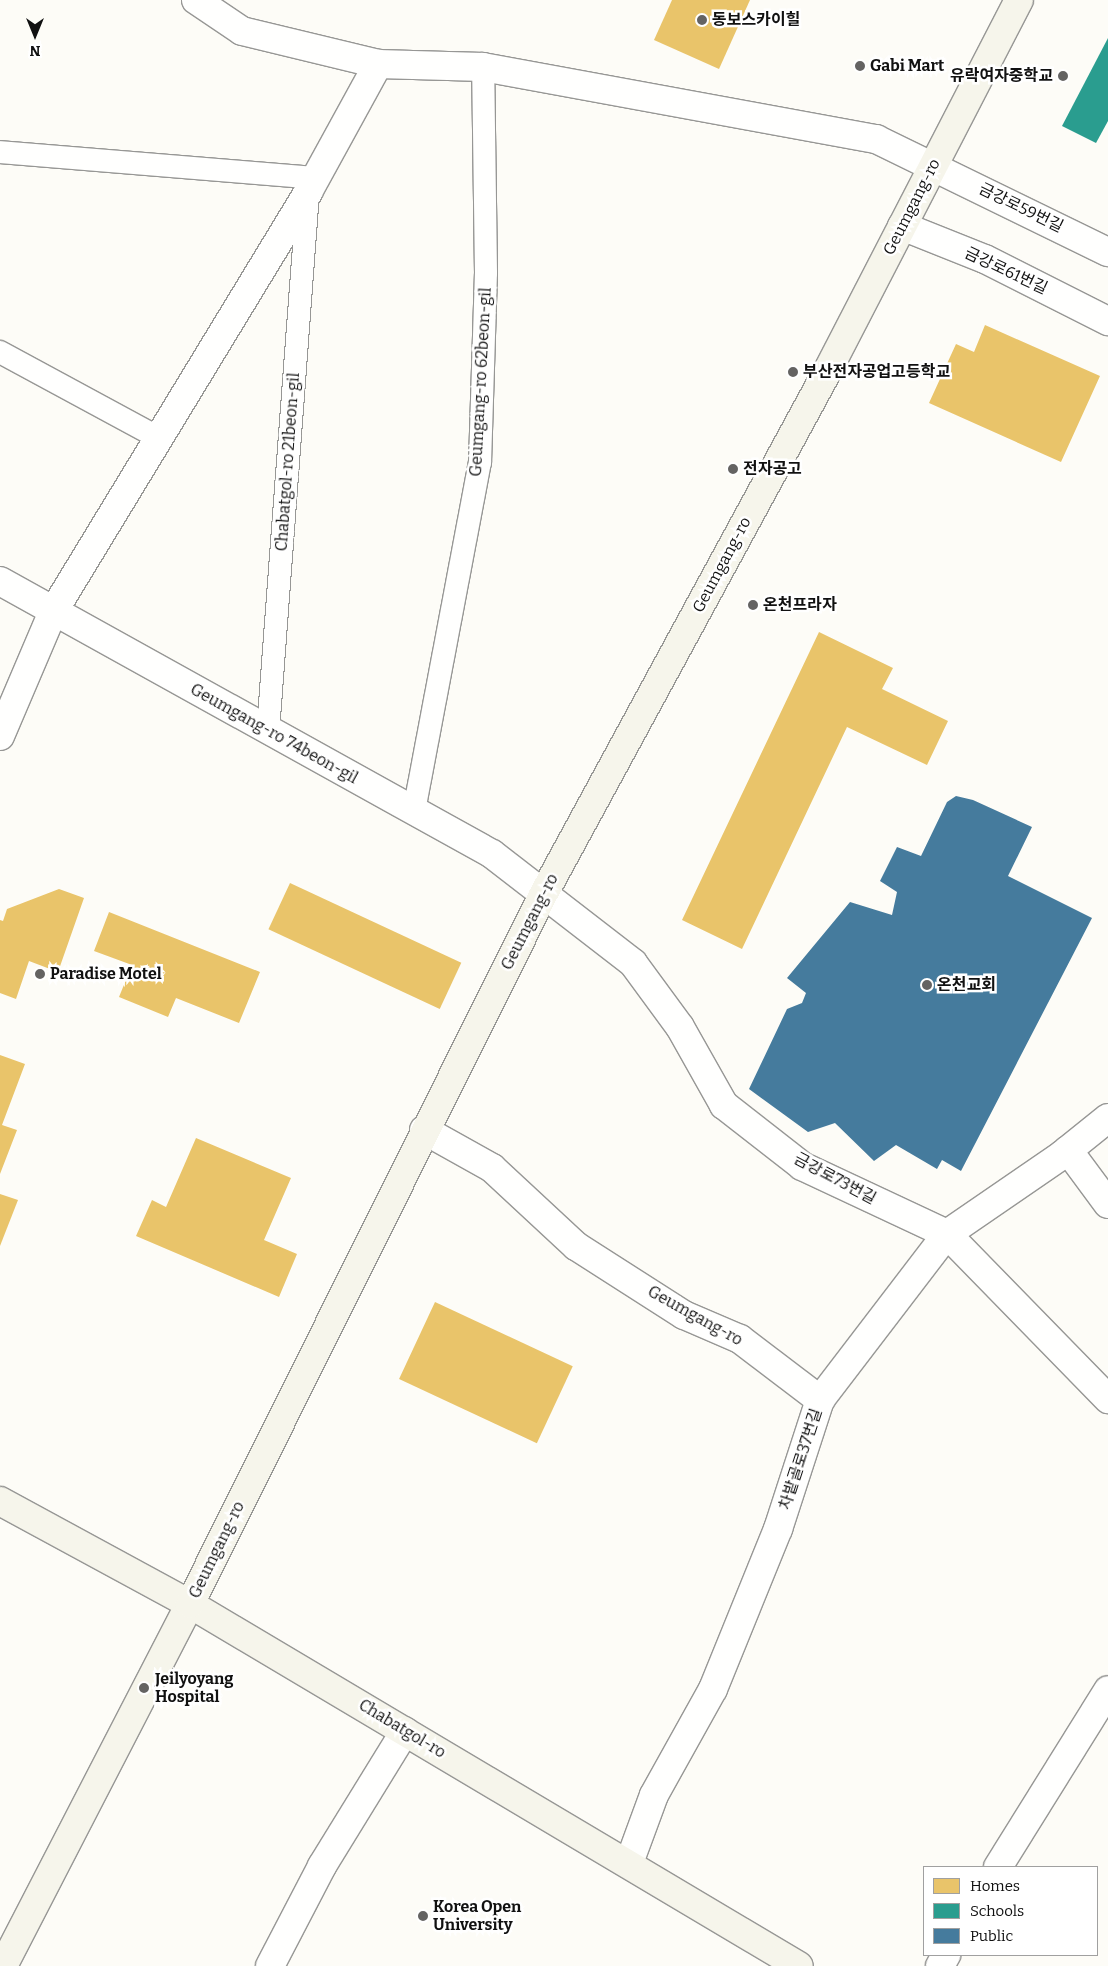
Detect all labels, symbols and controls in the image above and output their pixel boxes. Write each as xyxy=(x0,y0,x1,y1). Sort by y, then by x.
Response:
north arrow xyxy=(10,10,60,60)
place label: 동보스카이힐 xyxy=(712,10,800,30)
marker: 동보스카이힐 xyxy=(696,14,708,26)
text: N xyxy=(30,42,40,59)
place label: Gabi Mart xyxy=(870,56,944,76)
marker: Gabi Mart xyxy=(854,60,866,72)
place label: 유락여자중학교 xyxy=(950,66,1053,86)
marker: 유락여자중학교 xyxy=(1057,70,1069,82)
street label: Geumgang-ro xyxy=(879,156,945,258)
street label: 금강로59번길 xyxy=(976,179,1066,237)
street label: 금강로61번길 xyxy=(961,243,1051,299)
street label: Geumgang-ro 62beon-gil xyxy=(466,287,496,477)
place label: 부산전자공업고등학교 xyxy=(803,362,950,382)
marker: 부산전자공업고등학교 xyxy=(787,366,799,378)
street label: Chabatgol-ro 21beon-gil xyxy=(272,372,304,552)
place label: 전자공고 xyxy=(743,459,802,479)
marker: 전자공고 xyxy=(727,463,739,475)
street label: Geumgang-ro xyxy=(689,514,755,616)
place label: 온천프라자 xyxy=(763,595,837,615)
marker: 온천프라자 xyxy=(747,599,759,611)
street label: Geumgang-ro 74beon-gil xyxy=(187,680,361,788)
street label: Geumgang-ro xyxy=(497,871,563,973)
place label: Paradise Motel xyxy=(50,964,162,984)
marker: Paradise Motel xyxy=(34,968,46,980)
place label: 온천교회 xyxy=(937,975,996,995)
marker: 온천교회 xyxy=(921,979,933,991)
street label: 금강로73번길 xyxy=(791,1149,879,1209)
street label: Geumgang-ro xyxy=(644,1282,746,1350)
street label: 차밭골로37번길 xyxy=(776,1406,826,1512)
street label: Geumgang-ro xyxy=(185,1498,249,1602)
place label: Jeilyoyang Hospital xyxy=(155,1669,234,1707)
marker: Jeilyoyang Hospital xyxy=(137,1681,151,1695)
street label: Chabatgol-ro xyxy=(355,1696,449,1762)
legend xyxy=(923,1866,1098,1956)
text: Homes xyxy=(970,1877,1020,1895)
place label: Korea Open University xyxy=(433,1897,521,1935)
text: Schools xyxy=(970,1902,1024,1920)
marker: Korea Open University xyxy=(417,1910,429,1922)
text: Public xyxy=(970,1927,1013,1945)

